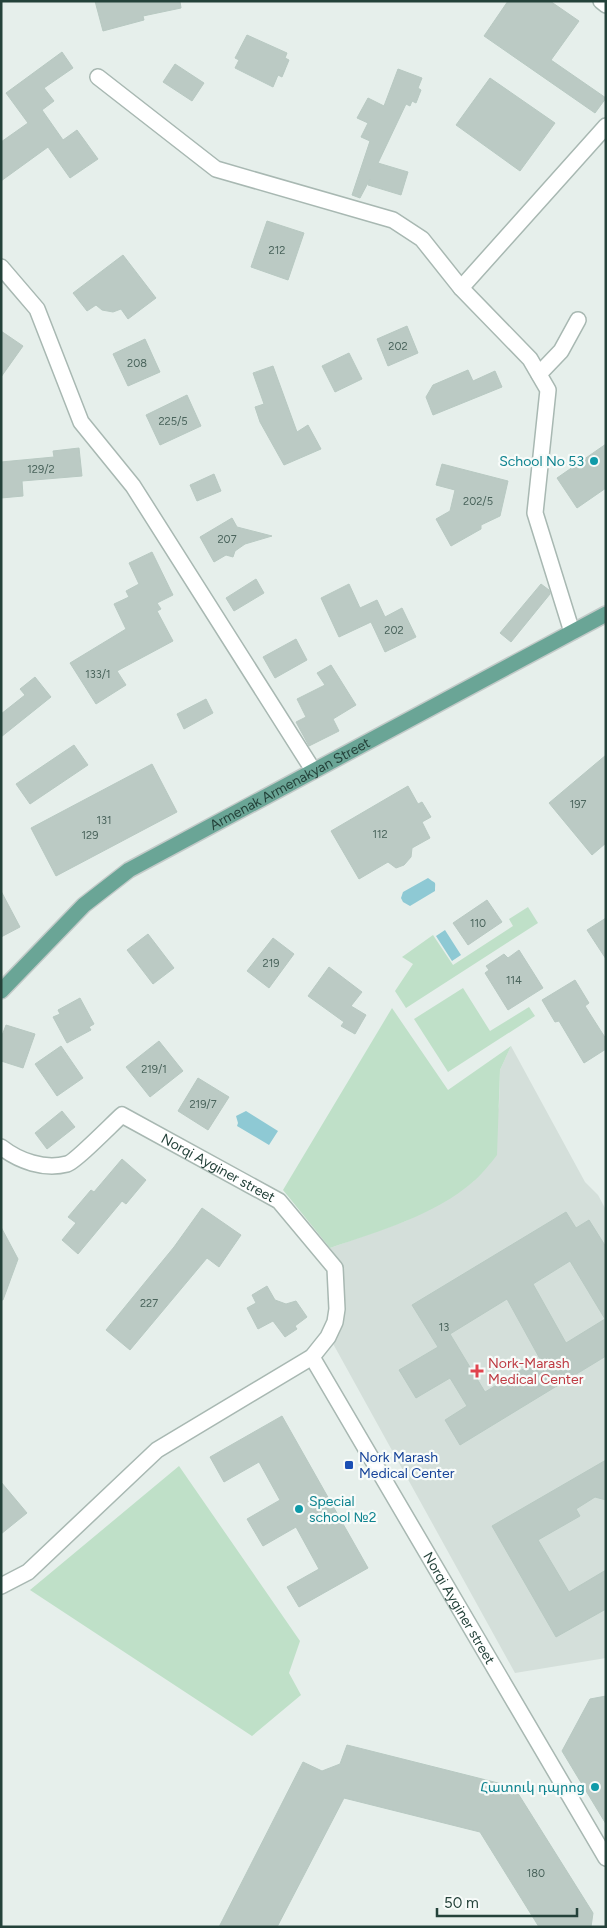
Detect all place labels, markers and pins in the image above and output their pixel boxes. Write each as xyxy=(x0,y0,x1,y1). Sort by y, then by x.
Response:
place label: School No 53 xyxy=(499,453,584,470)
marker: School No 53 xyxy=(588,455,600,467)
place label: Nork-Marash Medical Center xyxy=(488,1355,584,1388)
marker: Nork-Marash Medical Center xyxy=(470,1364,484,1378)
place label: Nork Marash Medical Center xyxy=(359,1449,455,1482)
marker: Nork Marash Medical Center xyxy=(343,1459,355,1471)
place label: Special school №2 xyxy=(309,1493,377,1526)
marker: Special school №2 xyxy=(293,1503,305,1515)
place label: Հատուկ դպրոց xyxy=(480,1779,585,1796)
marker: Հատուկ դպրոց xyxy=(589,1781,601,1793)

